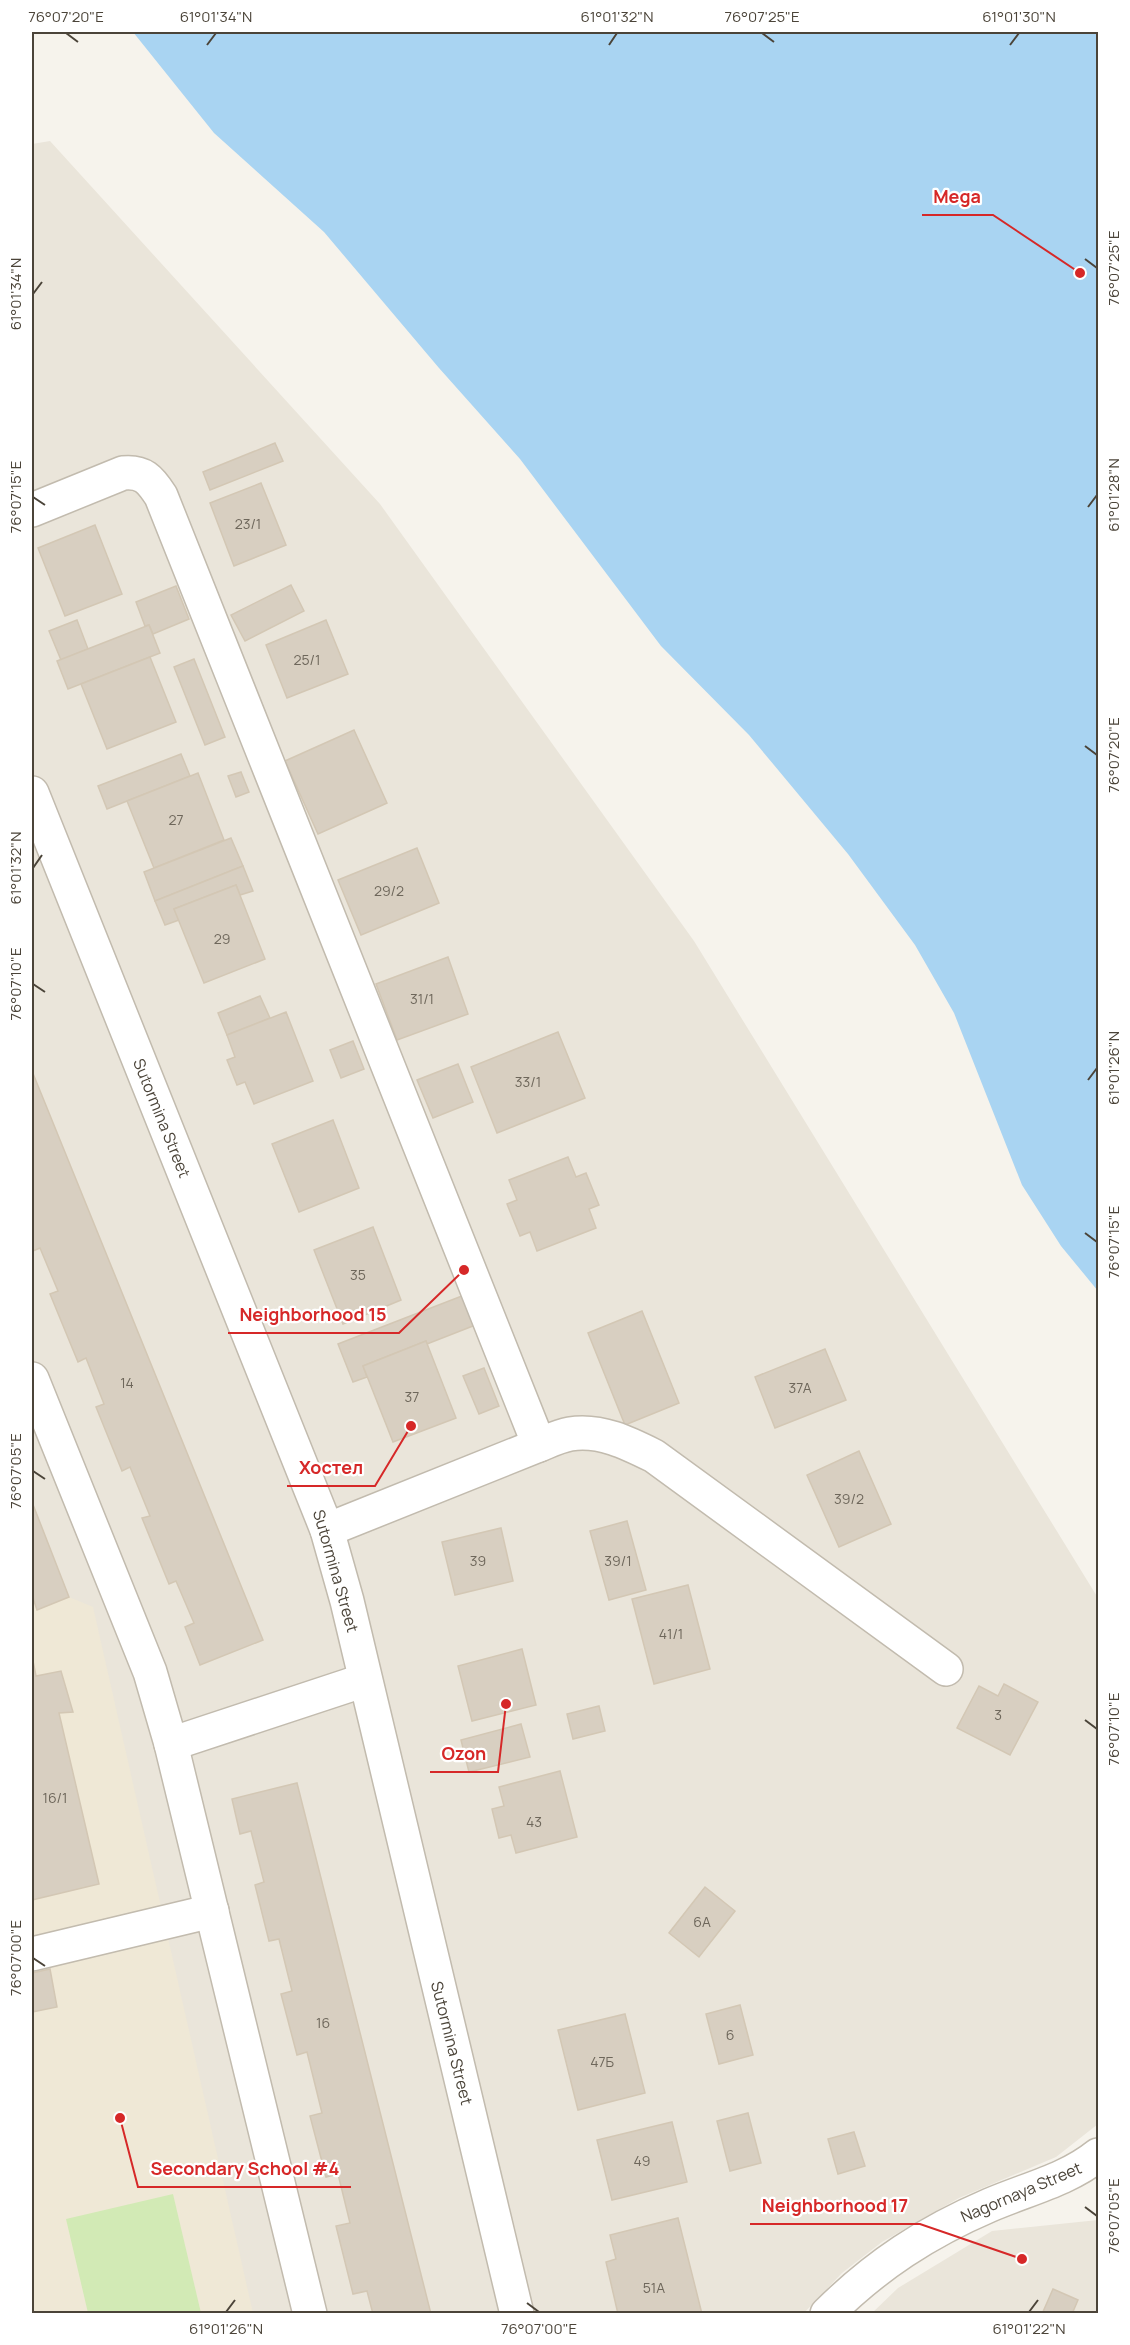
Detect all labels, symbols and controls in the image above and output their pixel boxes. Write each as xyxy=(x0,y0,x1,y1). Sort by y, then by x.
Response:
text: 76°07'20"E xyxy=(28,6,104,27)
text: 61°01'34"N xyxy=(180,6,252,27)
text: 61°01'32"N xyxy=(581,6,653,27)
text: 76°07'25"E xyxy=(724,6,800,27)
text: 61°01'30"N xyxy=(982,6,1056,27)
callout: Mega xyxy=(922,179,993,215)
text: Mega xyxy=(933,184,981,208)
text: 76°07'25"E xyxy=(1103,230,1124,306)
text: 61°01'34"N xyxy=(5,258,26,330)
text: 61°01'28"N xyxy=(1103,458,1124,532)
text: 76°07'15"E xyxy=(5,461,26,533)
house number: 23/1 xyxy=(235,514,261,533)
house number: 25/1 xyxy=(294,650,320,669)
text: 76°07'20"E xyxy=(1103,717,1124,793)
house number: 27 xyxy=(168,810,184,829)
text: 61°01'32"N xyxy=(5,832,26,904)
house number: 29/2 xyxy=(374,881,404,900)
house number: 29 xyxy=(214,929,230,948)
text: 76°07'10"E xyxy=(5,948,26,1020)
house number: 31/1 xyxy=(410,989,434,1008)
text: 61°01'26"N xyxy=(1103,1031,1124,1105)
street label: Sutormina Street xyxy=(128,1055,196,1181)
house number: 33/1 xyxy=(515,1072,541,1091)
text: 76°07'15"E xyxy=(1103,1206,1124,1278)
house number: 35 xyxy=(350,1265,366,1284)
callout: Neighborhood 15 xyxy=(228,1297,399,1333)
text: Neighborhood 15 xyxy=(239,1302,387,1326)
house number: 14 xyxy=(120,1373,134,1392)
house number: 37А xyxy=(788,1378,812,1397)
house number: 37 xyxy=(405,1387,419,1406)
text: 76°07'05"E xyxy=(5,1433,26,1509)
callout: Хостел xyxy=(287,1450,375,1486)
text: Хостел xyxy=(299,1455,363,1479)
house number: 39/2 xyxy=(834,1489,864,1508)
street label: Sutormina Street xyxy=(308,1507,364,1635)
house number: 39 xyxy=(470,1551,486,1570)
house number: 39/1 xyxy=(604,1551,632,1570)
house number: 41/1 xyxy=(659,1624,683,1643)
text: 76°07'10"E xyxy=(1103,1693,1124,1765)
house number: 3 xyxy=(994,1705,1002,1724)
callout: Ozon xyxy=(430,1736,498,1772)
text: Ozon xyxy=(442,1741,486,1765)
house number: 16/1 xyxy=(42,1788,68,1807)
house number: 43 xyxy=(526,1812,542,1831)
house number: 6А xyxy=(693,1912,711,1931)
text: 76°07'00"E xyxy=(5,1920,26,1996)
street label: Sutormina Street xyxy=(426,1979,478,2107)
house number: 16 xyxy=(316,2013,330,2032)
house number: 6 xyxy=(726,2025,734,2044)
house number: 47Б xyxy=(590,2052,614,2071)
callout: Secondary School #4 xyxy=(138,2151,351,2187)
house number: 49 xyxy=(634,2151,650,2170)
text: Secondary School #4 xyxy=(150,2156,340,2180)
street label: Nagornaya Street xyxy=(957,2157,1085,2227)
text: 76°07'05"E xyxy=(1103,2178,1124,2254)
callout: Neighborhood 17 xyxy=(750,2188,920,2224)
text: Neighborhood 17 xyxy=(762,2193,908,2217)
house number: 51А xyxy=(643,2278,665,2297)
text: 61°01'26"N xyxy=(189,2318,263,2339)
text: 76°07'00"E xyxy=(501,2318,577,2339)
text: 61°01'22"N xyxy=(992,2318,1066,2339)

